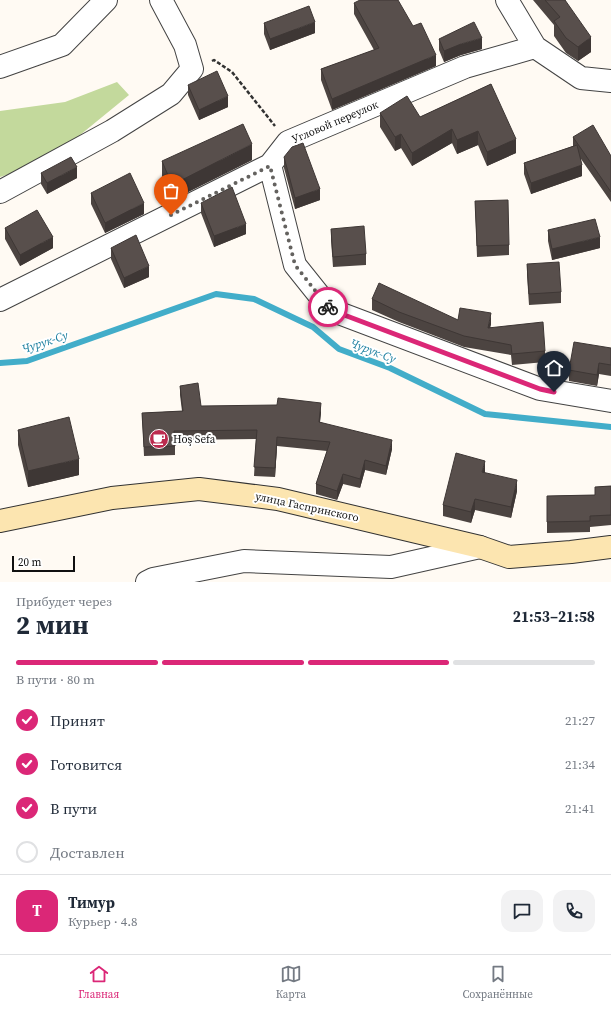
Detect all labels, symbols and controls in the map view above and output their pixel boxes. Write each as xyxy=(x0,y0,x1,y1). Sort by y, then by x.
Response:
street label: Угловой переулок xyxy=(289,97,381,147)
pin xyxy=(154,174,188,215)
icon: bag xyxy=(160,180,182,202)
courier xyxy=(308,287,348,327)
icon: bike xyxy=(317,296,339,318)
water label: Чурук-Су xyxy=(20,327,70,357)
water label: Чурук-Су xyxy=(348,335,398,367)
pin xyxy=(537,351,571,392)
icon: home xyxy=(543,357,565,379)
cafe icon: Hoş Sefa xyxy=(148,428,170,450)
place label: Hoş Sefa xyxy=(173,432,216,447)
street label: улица Гаспринского xyxy=(254,489,360,525)
scale bar xyxy=(12,554,75,573)
text: 20 m xyxy=(18,555,41,570)
text: Прибудет через xyxy=(16,593,112,610)
text: 21:53–21:58 xyxy=(513,606,595,627)
text: 2 мин xyxy=(16,607,89,643)
text: В пути · 80 m xyxy=(16,671,95,688)
icon: check xyxy=(16,709,38,731)
text: Принят xyxy=(50,710,105,731)
text: 21:27 xyxy=(565,712,595,729)
icon: check xyxy=(16,753,38,775)
text: Готовится xyxy=(50,754,122,775)
text: 21:34 xyxy=(565,756,595,773)
icon: check xyxy=(16,797,38,819)
text: В пути xyxy=(50,798,97,819)
text: 21:41 xyxy=(565,800,595,817)
text: Доставлен xyxy=(50,842,125,863)
button: chat xyxy=(501,890,543,932)
button: phone xyxy=(553,890,595,932)
text: Тимур xyxy=(68,892,115,913)
text: Т xyxy=(32,900,42,921)
text: Курьер · 4.8 xyxy=(68,913,138,930)
tab: Главная xyxy=(78,963,119,1002)
tab: Карта xyxy=(276,963,306,1002)
tab: Сохранённые xyxy=(462,963,533,1002)

